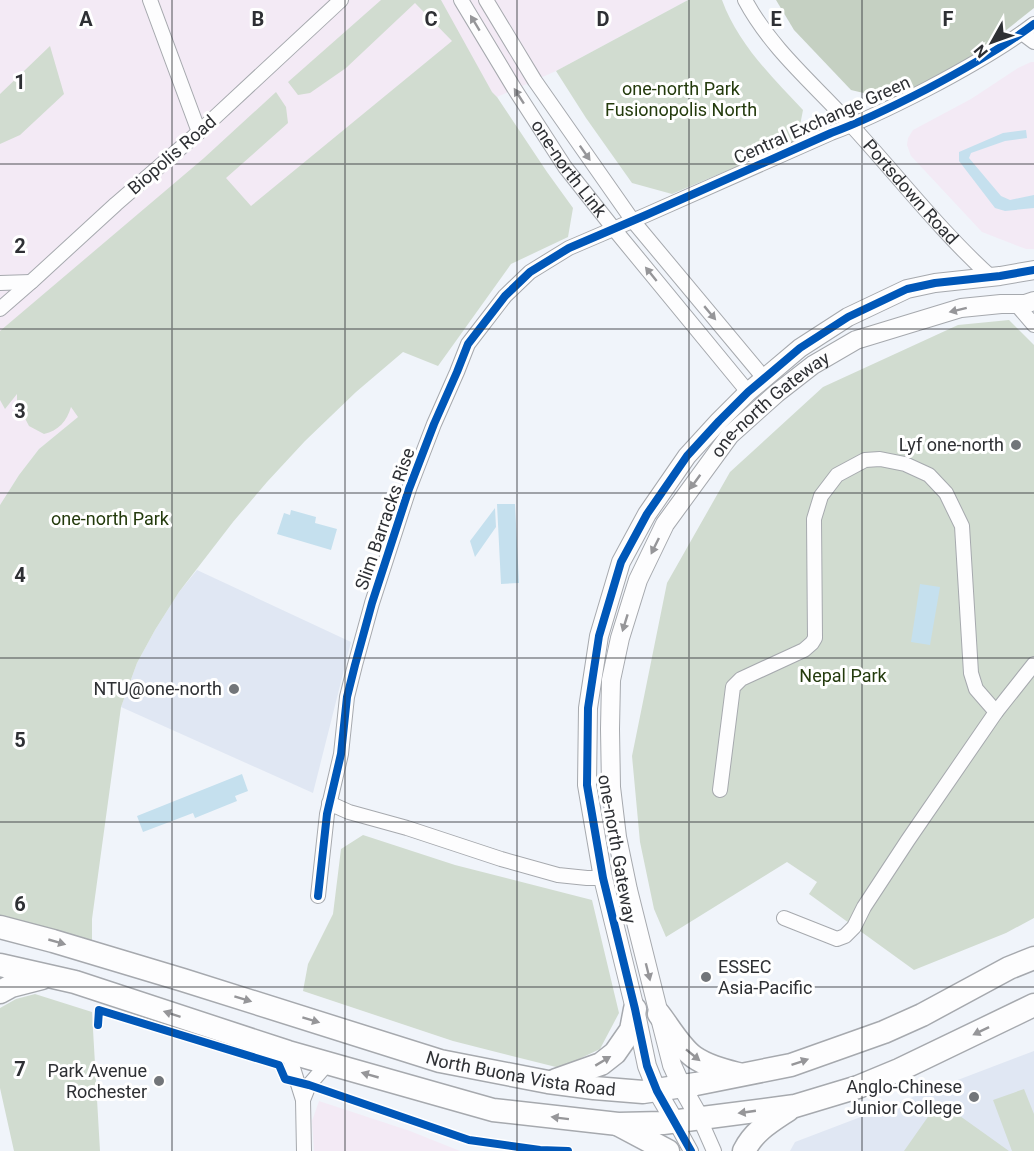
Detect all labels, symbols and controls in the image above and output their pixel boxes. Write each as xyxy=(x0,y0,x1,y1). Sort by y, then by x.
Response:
text: A xyxy=(79,7,93,31)
text: B xyxy=(252,7,264,31)
text: C xyxy=(424,7,438,31)
text: D xyxy=(597,7,610,31)
text: E xyxy=(770,7,782,31)
text: F xyxy=(943,7,954,31)
north arrow xyxy=(962,12,1022,72)
one-way arrow xyxy=(469,15,480,31)
text: N xyxy=(970,41,992,62)
text: 1 xyxy=(14,70,26,94)
street label: Central Exchange Green xyxy=(730,71,913,168)
park label: one-north Park Fusionopolis North xyxy=(605,78,757,120)
one-way arrow xyxy=(514,88,525,104)
street label: Biopolis Road xyxy=(123,111,220,199)
street label: one-north Link xyxy=(527,115,612,222)
street label: Portsdown Road xyxy=(859,135,963,248)
one-way arrow xyxy=(579,144,591,160)
text: 2 xyxy=(14,234,26,258)
one-way arrow xyxy=(644,266,657,282)
one-way arrow xyxy=(704,306,716,321)
one-way arrow xyxy=(949,306,967,315)
street label: one-north Gateway xyxy=(706,347,833,461)
text: 3 xyxy=(14,399,26,423)
place label: Lyf one-north xyxy=(899,434,1004,455)
marker: Lyf one-north xyxy=(1009,438,1023,452)
street label: Slim Barracks Rise xyxy=(350,445,419,593)
one-way arrow xyxy=(689,474,701,490)
park label: one-north Park xyxy=(51,508,170,529)
one-way arrow xyxy=(650,537,659,554)
text: 4 xyxy=(14,563,26,587)
one-way arrow xyxy=(620,614,629,632)
park label: Nepal Park xyxy=(799,665,888,686)
place label: NTU@one-north xyxy=(94,678,222,699)
marker: NTU@one-north xyxy=(227,682,241,696)
text: 5 xyxy=(14,728,26,752)
street label: one-north Gateway xyxy=(594,773,641,926)
text: 6 xyxy=(14,892,26,916)
one-way arrow xyxy=(48,938,66,947)
place label: ESSEC Asia-Pacific xyxy=(718,956,812,998)
one-way arrow xyxy=(644,963,653,981)
marker: ESSEC Asia-Pacific xyxy=(699,970,713,984)
one-way arrow xyxy=(234,995,252,1004)
one-way arrow xyxy=(163,1009,181,1018)
one-way arrow xyxy=(302,1016,320,1025)
one-way arrow xyxy=(973,1026,990,1035)
street label: North Buona Vista Road xyxy=(424,1046,617,1100)
one-way arrow xyxy=(685,1048,701,1061)
one-way arrow xyxy=(595,1056,611,1067)
one-way arrow xyxy=(791,1056,809,1066)
text: 7 xyxy=(14,1057,26,1081)
place label: Park Avenue Rochester xyxy=(47,1060,147,1102)
one-way arrow xyxy=(361,1070,379,1079)
marker: Park Avenue Rochester xyxy=(152,1074,166,1088)
place label: Anglo-Chinese Junior College xyxy=(846,1076,962,1118)
marker: Anglo-Chinese Junior College xyxy=(967,1090,981,1104)
one-way arrow xyxy=(737,1107,756,1117)
one-way arrow xyxy=(550,1113,569,1123)

